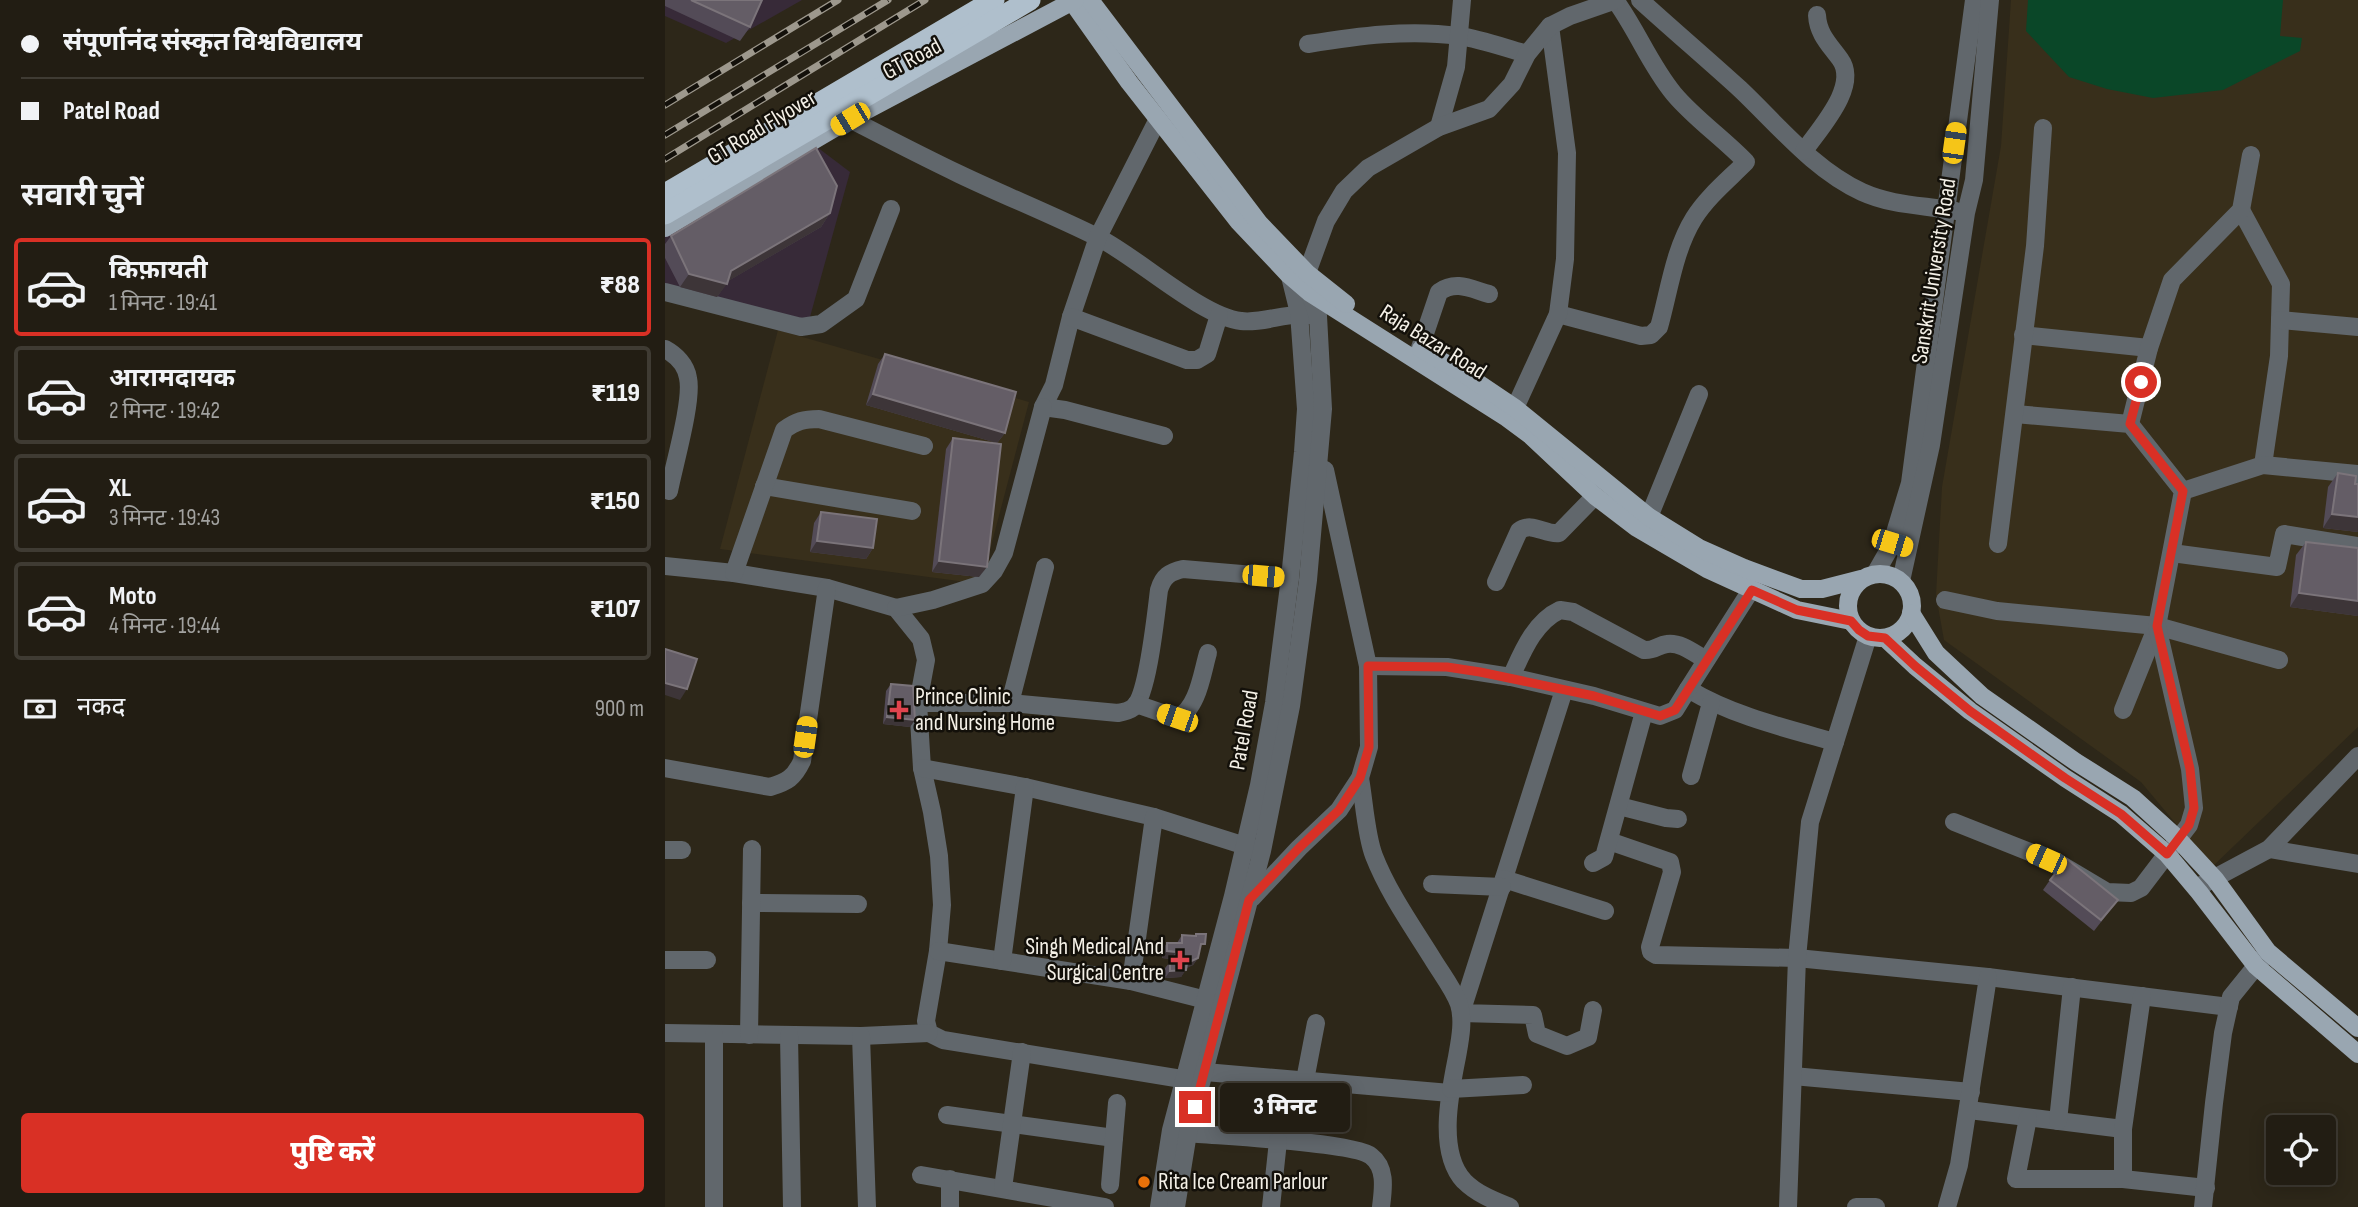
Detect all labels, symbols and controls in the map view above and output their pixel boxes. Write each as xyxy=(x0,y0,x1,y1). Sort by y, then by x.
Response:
text: संपूर्णानंद संस्कृत विश्वविद्यालय xyxy=(63,27,362,58)
street label: GT Road xyxy=(878,32,946,86)
street label: GT Road Flyover xyxy=(703,83,822,170)
text: Patel Road xyxy=(63,96,160,127)
car xyxy=(827,99,874,139)
car xyxy=(1941,121,1968,165)
text: सवारी चुनें xyxy=(21,176,144,215)
street label: Sanskrit University Road xyxy=(1906,176,1962,366)
text: किफ़ायती xyxy=(109,255,208,286)
icon: car xyxy=(25,256,88,319)
text: ₹88 xyxy=(600,270,640,301)
text: 1 मिनट · 19:41 xyxy=(109,289,217,317)
street label: Raja Bazar Road xyxy=(1374,298,1492,386)
text: आरामदायक xyxy=(109,363,235,394)
icon: car xyxy=(25,364,88,427)
route start xyxy=(2125,366,2157,398)
text: ₹119 xyxy=(591,378,640,409)
text: 2 मिनट · 19:42 xyxy=(109,397,220,425)
icon: car xyxy=(25,472,88,535)
text: XL xyxy=(109,473,131,504)
text: ₹150 xyxy=(590,486,640,517)
text: 3 मिनट · 19:43 xyxy=(109,504,220,532)
car xyxy=(1869,527,1916,559)
car xyxy=(1242,564,1285,588)
icon: car xyxy=(25,580,88,643)
text: Moto xyxy=(109,581,157,612)
text: ₹107 xyxy=(590,594,640,625)
text: 4 मिनट · 19:44 xyxy=(109,612,220,640)
place label: Prince Clinic and Nursing Home xyxy=(915,683,1055,737)
street label: Patel Road xyxy=(1223,688,1265,772)
icon: cash xyxy=(21,690,59,728)
text: नकद xyxy=(77,692,125,723)
text: 900 m xyxy=(595,695,644,723)
marker: Prince Clinic and Nursing Home xyxy=(889,700,909,720)
car xyxy=(1154,701,1201,735)
car xyxy=(792,715,819,759)
car xyxy=(2023,841,2070,877)
place label: Singh Medical And Surgical Centre xyxy=(1025,933,1164,987)
marker: Singh Medical And Surgical Centre xyxy=(1170,950,1190,970)
callout: 3 मिनट xyxy=(1219,1082,1349,1132)
route end xyxy=(1179,1091,1211,1123)
text: 3 मिनट xyxy=(1253,1093,1317,1121)
button: पुष्टि करें xyxy=(21,1113,644,1193)
map controls xyxy=(2266,1115,2336,1185)
button: locate xyxy=(2266,1115,2336,1185)
place label: Rita Ice Cream Parlour xyxy=(1158,1168,1328,1196)
marker: Rita Ice Cream Parlour xyxy=(1136,1174,1152,1190)

